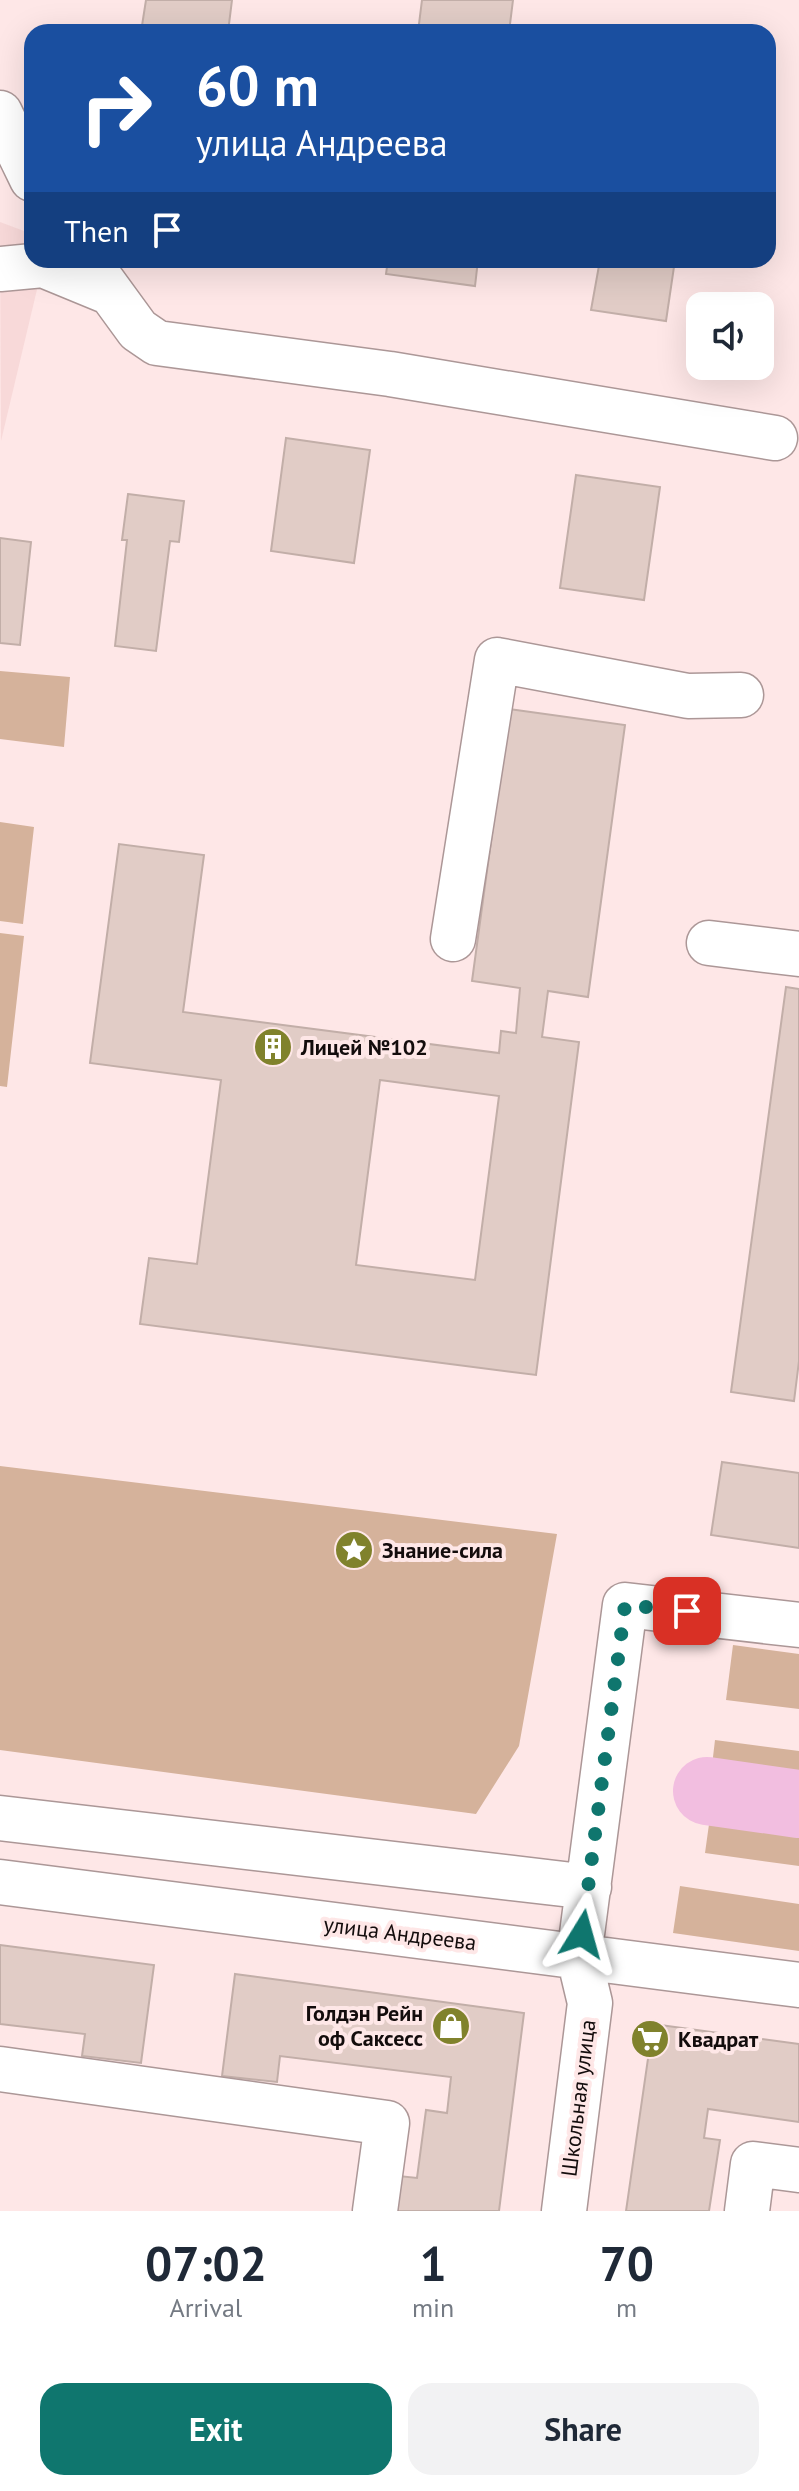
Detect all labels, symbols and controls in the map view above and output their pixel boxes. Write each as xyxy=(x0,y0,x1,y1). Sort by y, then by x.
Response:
text: 60 m xyxy=(196,49,319,121)
icon: right xyxy=(64,56,168,160)
text: улица Андреева xyxy=(196,119,448,166)
icon: arrive xyxy=(145,208,189,252)
text: Then xyxy=(64,211,129,250)
map controls xyxy=(686,292,774,380)
button: sound xyxy=(686,292,774,380)
building icon: Лицей №102 xyxy=(252,1026,294,1068)
place label: Лицей №102 xyxy=(300,1033,428,1061)
place icon: Знание-сила xyxy=(333,1529,375,1571)
place label: Знание-сила xyxy=(382,1536,503,1564)
pin xyxy=(653,1577,721,1645)
icon: arrive xyxy=(665,1589,709,1633)
position arrow xyxy=(540,1892,624,1976)
street label: улица Андреева xyxy=(322,1910,478,1956)
place label: Голдэн Рейн оф Саксесс xyxy=(306,1999,423,2052)
shop icon: Голдэн Рейн оф Саксесс xyxy=(430,2005,472,2047)
street label: Школьная улица xyxy=(555,2018,601,2178)
supermarket icon: Квадрат xyxy=(629,2018,671,2060)
place label: Квадрат xyxy=(678,2025,759,2053)
text: 07:02 xyxy=(145,2232,267,2294)
text: 1 xyxy=(420,2232,447,2294)
text: 70 xyxy=(599,2232,654,2294)
text: Arrival xyxy=(170,2291,242,2324)
text: min xyxy=(412,2291,454,2324)
text: m xyxy=(616,2291,637,2324)
button: Exit xyxy=(40,2383,392,2475)
button: Share xyxy=(408,2383,759,2475)

